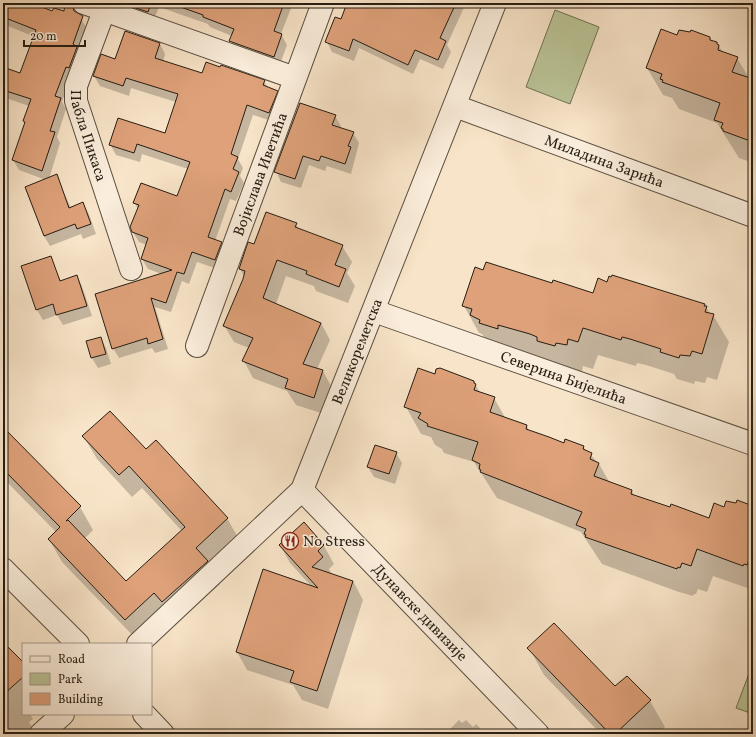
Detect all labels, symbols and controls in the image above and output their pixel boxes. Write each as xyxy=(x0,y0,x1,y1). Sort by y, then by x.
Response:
scale bar xyxy=(24,22,85,48)
text: 20 m xyxy=(30,29,57,45)
street label: Пабла Пикаса xyxy=(64,90,111,185)
street label: Војислава Иветића xyxy=(229,110,294,240)
street label: Миладина Зарића xyxy=(541,131,666,194)
street label: Великореметска xyxy=(328,296,389,408)
street label: Северина Бијелића xyxy=(497,347,629,411)
restaurant icon: No Stress xyxy=(280,531,300,551)
place label: No Stress xyxy=(303,532,365,553)
street label: Дунавске дивизије xyxy=(367,560,471,667)
legend xyxy=(22,643,152,715)
text: Road xyxy=(58,652,85,668)
text: Park xyxy=(58,672,83,688)
text: Building xyxy=(58,692,103,708)

